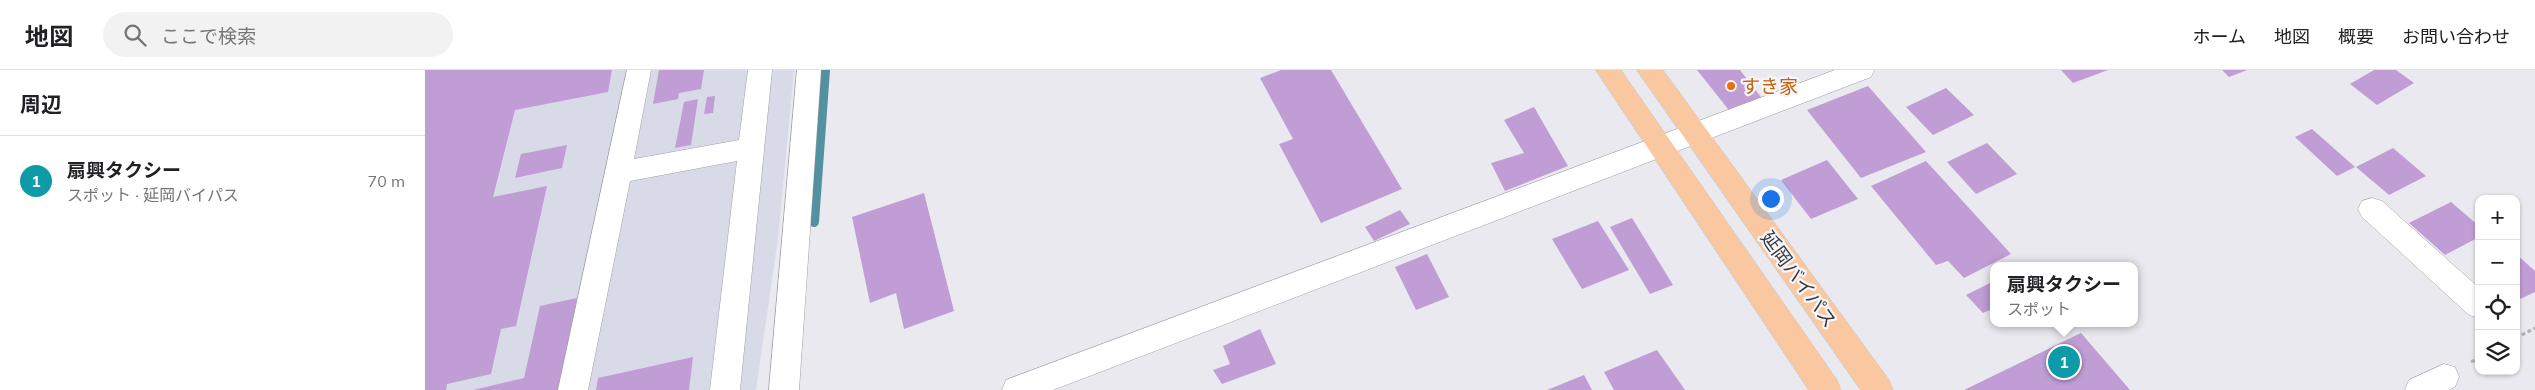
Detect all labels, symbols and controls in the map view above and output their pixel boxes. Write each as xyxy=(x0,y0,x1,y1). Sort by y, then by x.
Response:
search box xyxy=(103,12,453,57)
text: 地図 xyxy=(25,21,73,51)
icon: search xyxy=(121,21,149,49)
text: ここで検索 xyxy=(161,24,256,48)
text: ホーム xyxy=(2193,25,2246,48)
text: 地図 xyxy=(2274,25,2310,48)
text: 概要 xyxy=(2338,25,2374,48)
text: お問い合わせ xyxy=(2402,25,2510,48)
place label: すき家 xyxy=(1741,74,1798,98)
marker: すき家 xyxy=(1725,80,1737,92)
text: 周辺 xyxy=(20,91,62,117)
text: 扇興タクシー xyxy=(67,158,181,182)
text: 1 xyxy=(31,171,41,191)
text: 70 m xyxy=(368,171,405,191)
text: スポット · 延岡バイパス xyxy=(67,185,239,205)
your location xyxy=(1758,186,1784,212)
map controls xyxy=(2475,195,2520,375)
button: + xyxy=(2475,195,2520,240)
street label: 延岡バイパス xyxy=(1756,226,1842,332)
button: − xyxy=(2475,240,2520,285)
popup xyxy=(1990,262,2138,327)
text: 扇興タクシー xyxy=(2007,272,2121,296)
button: locate xyxy=(2475,285,2520,330)
text: スポット xyxy=(2007,299,2071,319)
button: layers xyxy=(2475,330,2520,375)
pin: 1 xyxy=(2048,343,2080,381)

